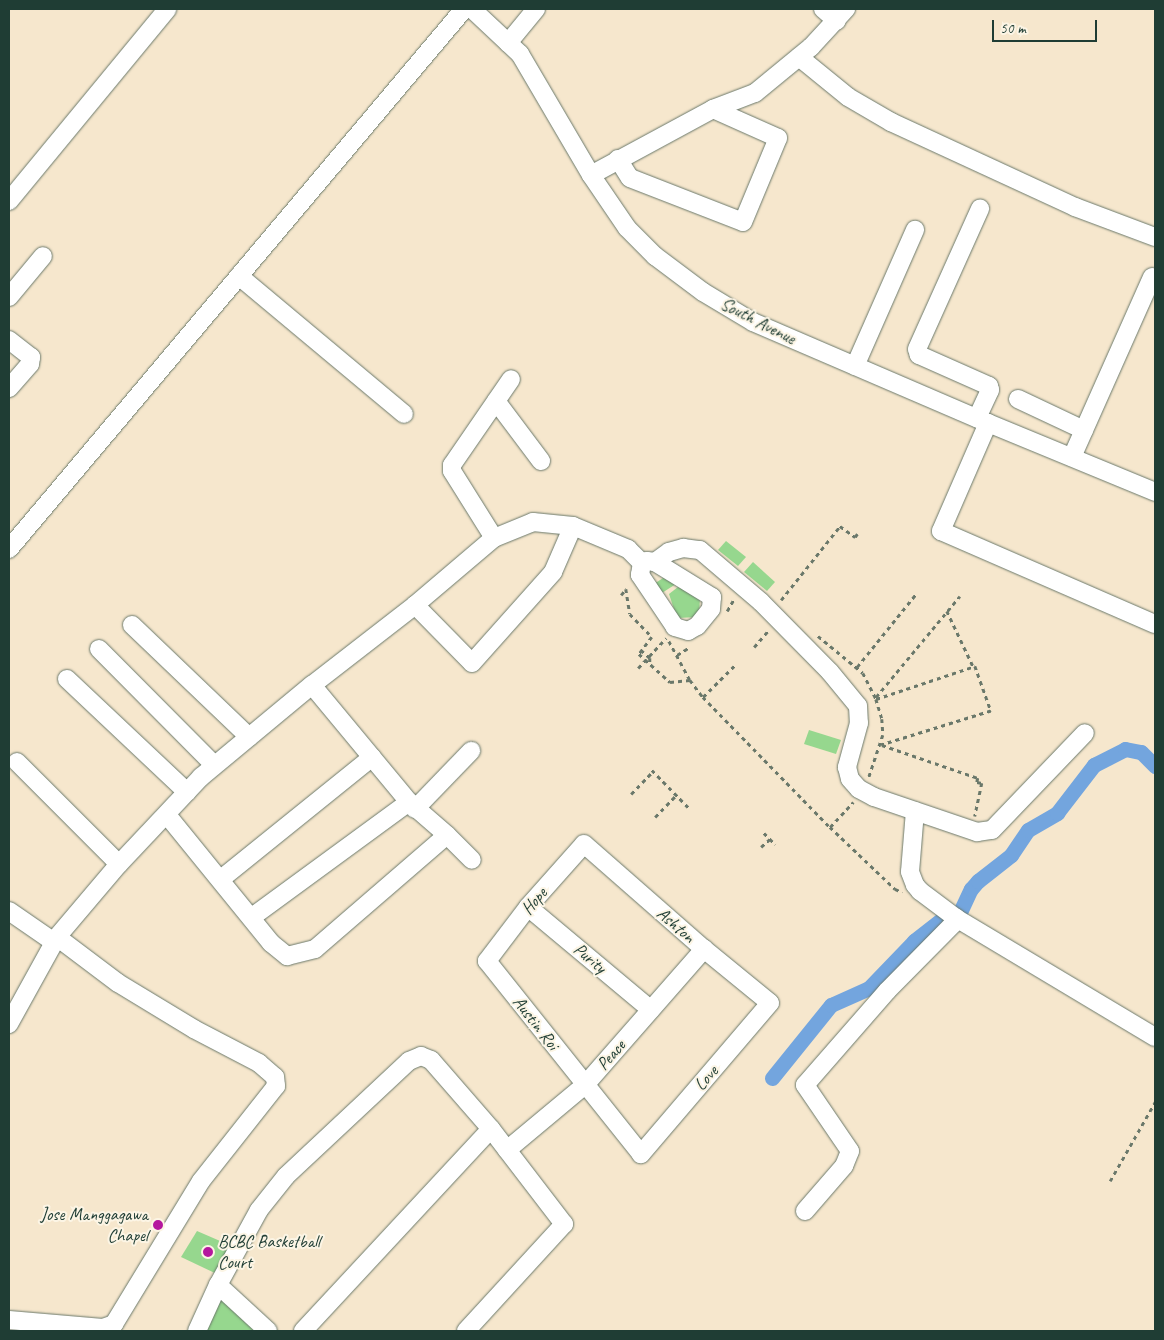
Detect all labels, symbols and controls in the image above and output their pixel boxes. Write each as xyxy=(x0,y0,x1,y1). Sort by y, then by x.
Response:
scale bar xyxy=(994,10,1099,42)
text: 50 m xyxy=(1000,19,1026,38)
street label: South Avenue xyxy=(717,293,799,349)
street label: Hope xyxy=(516,883,552,919)
street label: Ashton xyxy=(652,903,700,947)
street label: Purity xyxy=(569,938,611,978)
street label: Austin Roi xyxy=(508,992,564,1054)
street label: Peace xyxy=(592,1035,630,1075)
street label: Love xyxy=(689,1061,723,1095)
place label: Jose Manggagawa Chapel xyxy=(40,1204,148,1246)
marker: Jose Manggagawa Chapel xyxy=(152,1219,164,1231)
place label: BCBC Basketball Court xyxy=(218,1231,320,1274)
marker: BCBC Basketball Court xyxy=(202,1246,214,1258)

